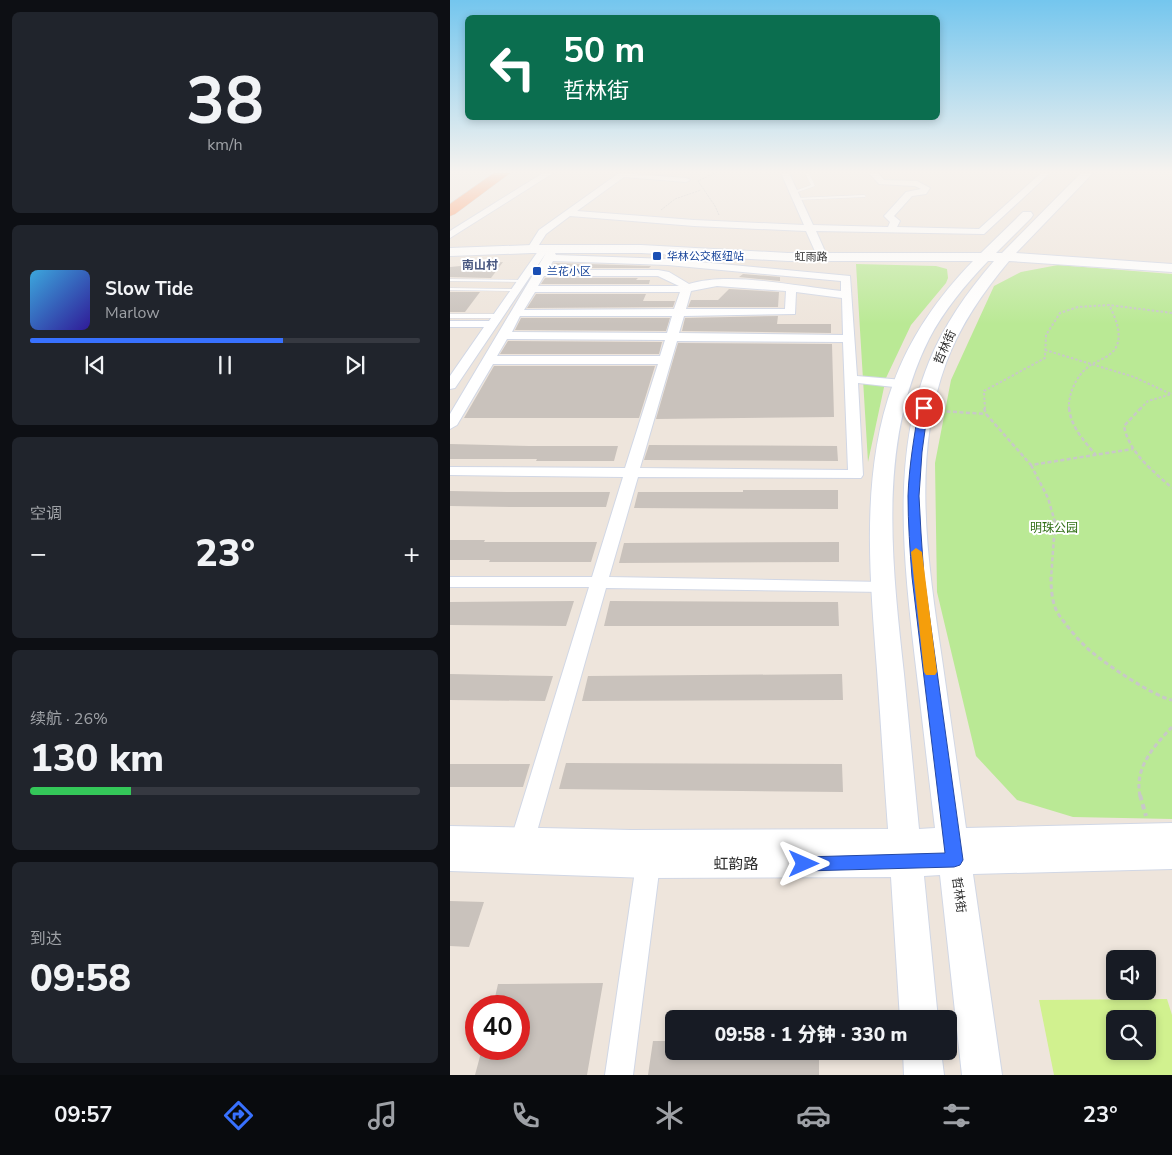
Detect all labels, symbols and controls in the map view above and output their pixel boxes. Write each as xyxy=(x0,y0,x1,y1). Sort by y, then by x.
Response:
text: 50 m xyxy=(563,27,645,74)
icon: left xyxy=(480,35,545,100)
text: 38 xyxy=(186,57,264,146)
text: 哲林街 xyxy=(563,76,629,106)
text: km/h xyxy=(207,134,243,156)
place label: 华林公交枢纽站 xyxy=(667,249,744,264)
street label: 虹雨路 xyxy=(794,249,828,265)
marker: 华林公交枢纽站 xyxy=(651,250,663,262)
district label: 南山村 xyxy=(462,257,498,273)
place label: 兰花小区 xyxy=(547,264,591,279)
marker: 兰花小区 xyxy=(531,265,543,277)
text: Slow Tide xyxy=(105,276,193,302)
text: Marlow xyxy=(105,302,160,324)
street label: 哲林街 xyxy=(930,327,960,367)
icon: previous xyxy=(81,351,109,379)
icon: pause xyxy=(211,351,239,379)
icon: next xyxy=(341,351,369,379)
pin xyxy=(903,387,945,429)
icon: arrive xyxy=(910,394,938,422)
text: 空调 xyxy=(30,503,62,525)
park label: 明珠公园 xyxy=(1030,520,1078,536)
text: 23° xyxy=(195,528,255,579)
text: − xyxy=(30,535,47,573)
text: + xyxy=(403,535,420,573)
text: 续航 · 26% xyxy=(30,708,108,730)
text: 130 km xyxy=(30,733,164,784)
position arrow xyxy=(777,837,829,889)
street label: 虹韵路 xyxy=(713,854,759,874)
street label: 哲林街 xyxy=(949,876,969,914)
text: 到达 xyxy=(30,928,62,950)
map controls xyxy=(1106,950,1156,1060)
button: sound xyxy=(1106,950,1156,1000)
text: 09:58 xyxy=(30,953,131,1004)
speed limit sign: 40 xyxy=(465,995,530,1060)
button: search xyxy=(1106,1010,1156,1060)
text: 09:58 · 1 分钟 · 330 m xyxy=(715,1022,907,1048)
icon: directions xyxy=(221,1098,256,1133)
icon: music xyxy=(365,1098,400,1133)
icon: phone xyxy=(508,1098,543,1133)
icon: climate xyxy=(652,1098,687,1133)
icon: car xyxy=(796,1098,831,1133)
icon: filters xyxy=(939,1098,974,1133)
text: 09:57 xyxy=(54,1100,113,1130)
text: 23° xyxy=(1083,1100,1118,1130)

